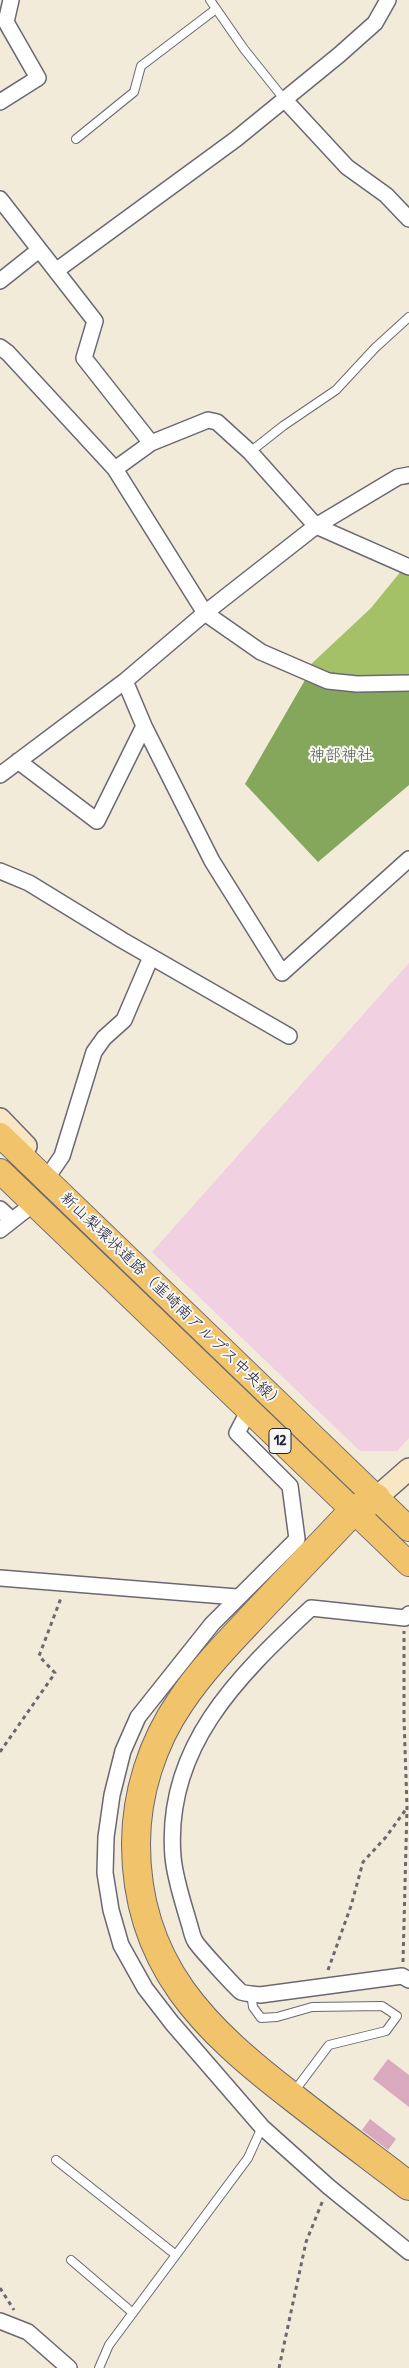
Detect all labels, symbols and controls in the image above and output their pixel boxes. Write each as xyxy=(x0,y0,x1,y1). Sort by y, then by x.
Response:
park label: 神部神社 xyxy=(309,746,373,766)
street label: 新山梨環状道路（韮崎南アルプス中央線） xyxy=(56,1189,288,1413)
road number: 12 xyxy=(269,1428,291,1454)

